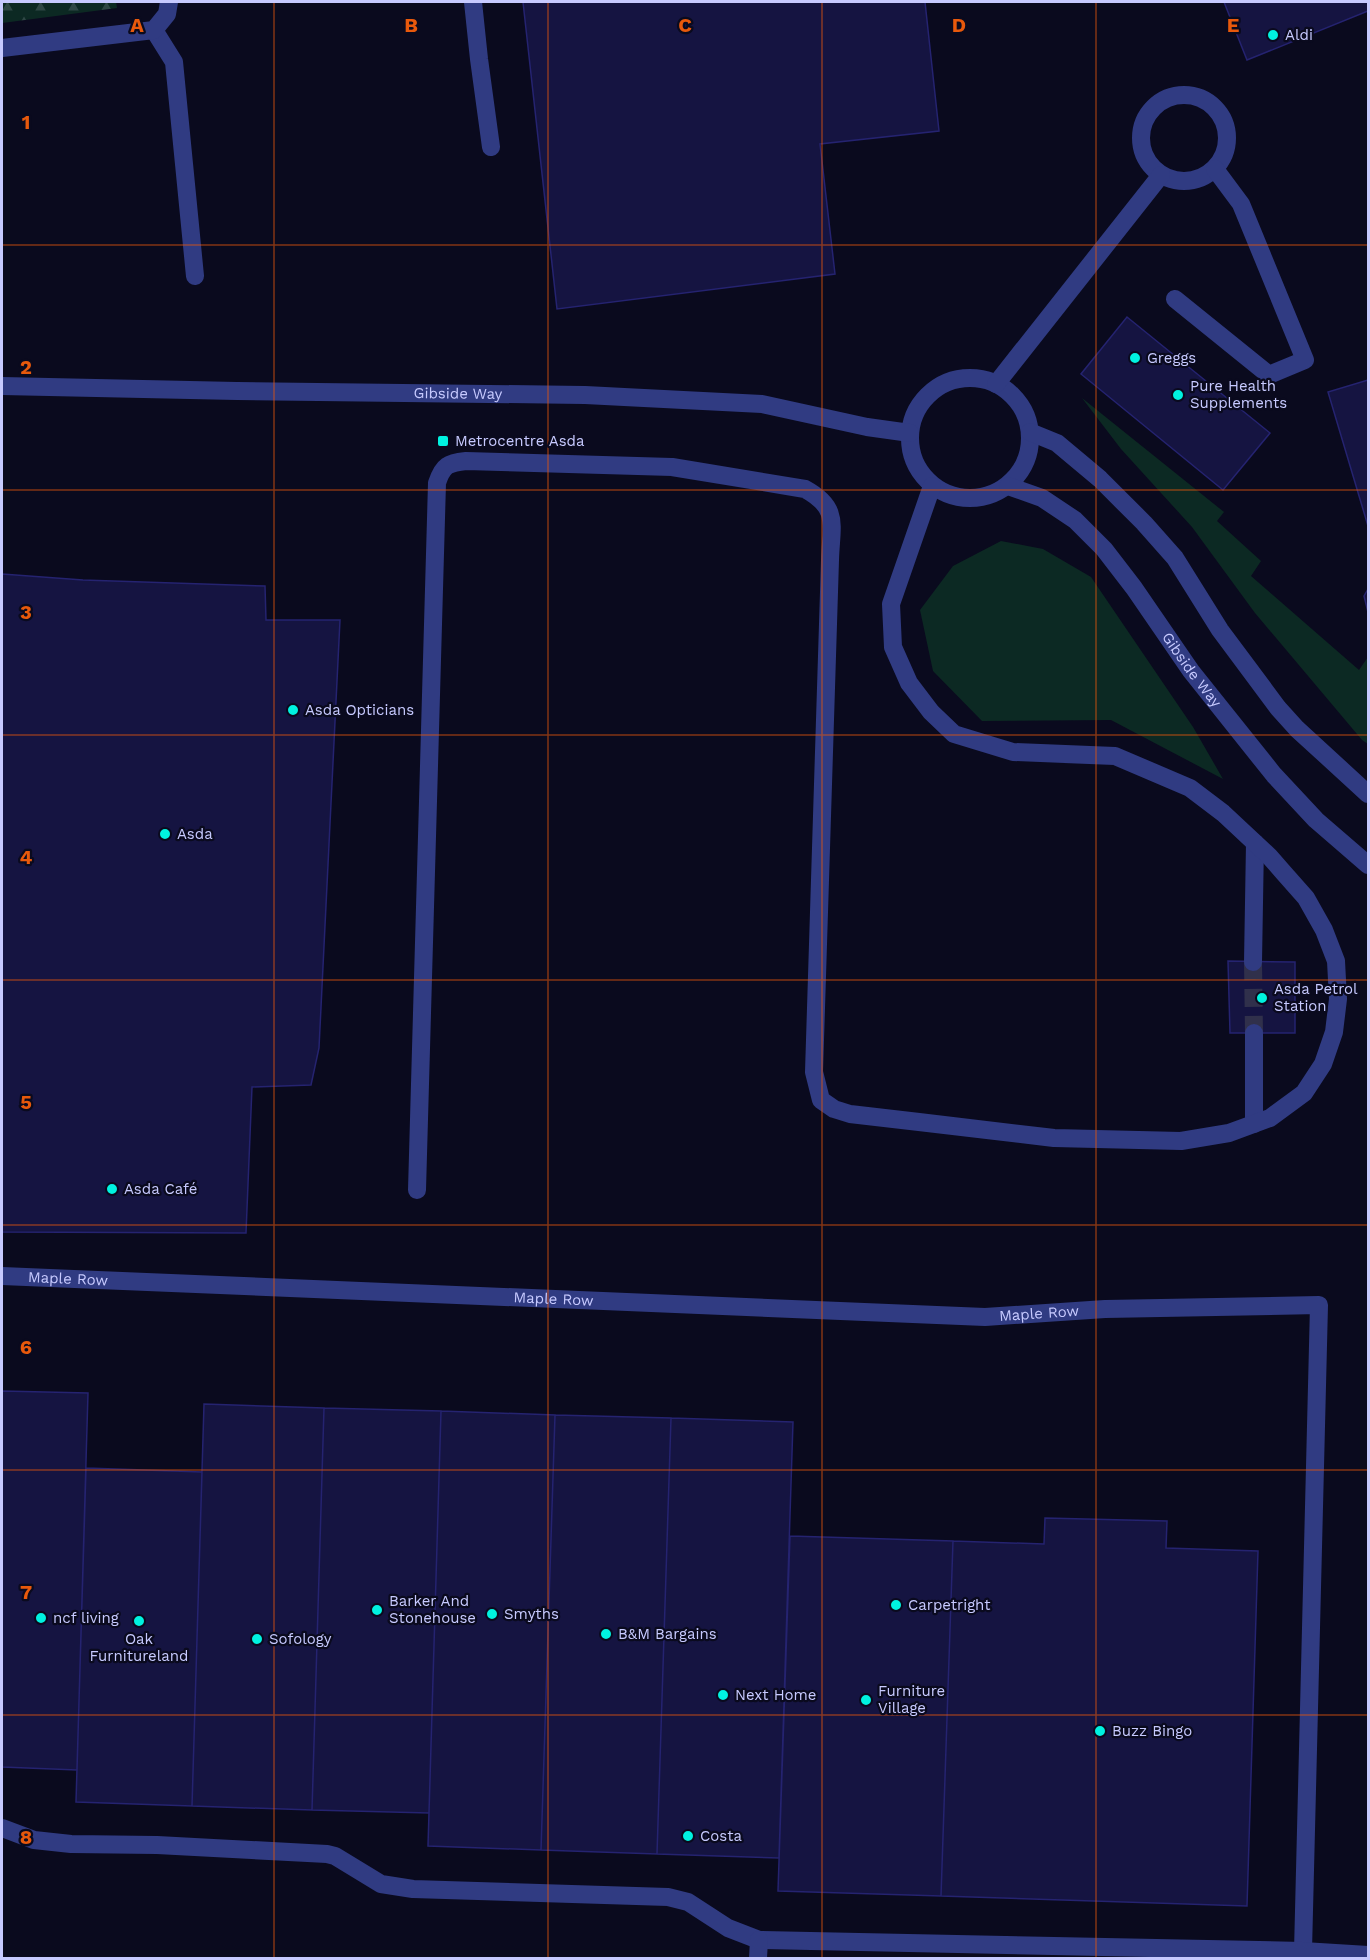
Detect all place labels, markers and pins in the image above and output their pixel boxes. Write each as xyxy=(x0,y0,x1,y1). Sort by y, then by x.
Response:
place label: Aldi xyxy=(1285,26,1313,44)
marker: Aldi xyxy=(1266,28,1280,42)
place label: Greggs xyxy=(1147,349,1196,367)
marker: Greggs xyxy=(1128,351,1142,365)
place label: Pure Health Supplements xyxy=(1190,377,1287,412)
marker: Pure Health Supplements xyxy=(1171,388,1185,402)
place label: Metrocentre Asda xyxy=(455,432,585,450)
marker: Metrocentre Asda xyxy=(436,434,450,448)
place label: Asda Opticians xyxy=(305,701,414,719)
marker: Asda Opticians xyxy=(286,703,300,717)
place label: Asda xyxy=(177,825,213,843)
marker: Asda xyxy=(158,827,172,841)
place label: Asda Petrol Station xyxy=(1274,980,1358,1015)
marker: Asda Petrol Station xyxy=(1255,991,1269,1005)
place label: Asda Café xyxy=(124,1180,197,1198)
marker: Asda Café xyxy=(105,1182,119,1196)
place label: Barker And Stonehouse xyxy=(389,1592,476,1627)
place label: Carpetright xyxy=(908,1596,991,1614)
marker: Carpetright xyxy=(889,1598,903,1612)
marker: Barker And Stonehouse xyxy=(370,1603,384,1617)
place label: Smyths xyxy=(504,1605,559,1623)
marker: Smyths xyxy=(485,1607,499,1621)
place label: ncf living xyxy=(53,1609,119,1627)
marker: ncf living xyxy=(34,1611,48,1625)
marker: Oak Furnitureland xyxy=(132,1614,146,1628)
place label: B&M Bargains xyxy=(618,1625,717,1643)
marker: B&M Bargains xyxy=(599,1627,613,1641)
place label: Oak Furnitureland xyxy=(89,1630,189,1665)
place label: Sofology xyxy=(269,1630,332,1648)
marker: Sofology xyxy=(250,1632,264,1646)
place label: Furniture Village xyxy=(878,1682,945,1717)
place label: Next Home xyxy=(735,1686,817,1704)
marker: Next Home xyxy=(716,1688,730,1702)
marker: Furniture Village xyxy=(859,1693,873,1707)
place label: Buzz Bingo xyxy=(1112,1722,1192,1740)
marker: Buzz Bingo xyxy=(1093,1724,1107,1738)
place label: Costa xyxy=(700,1827,742,1845)
marker: Costa xyxy=(681,1829,695,1843)

